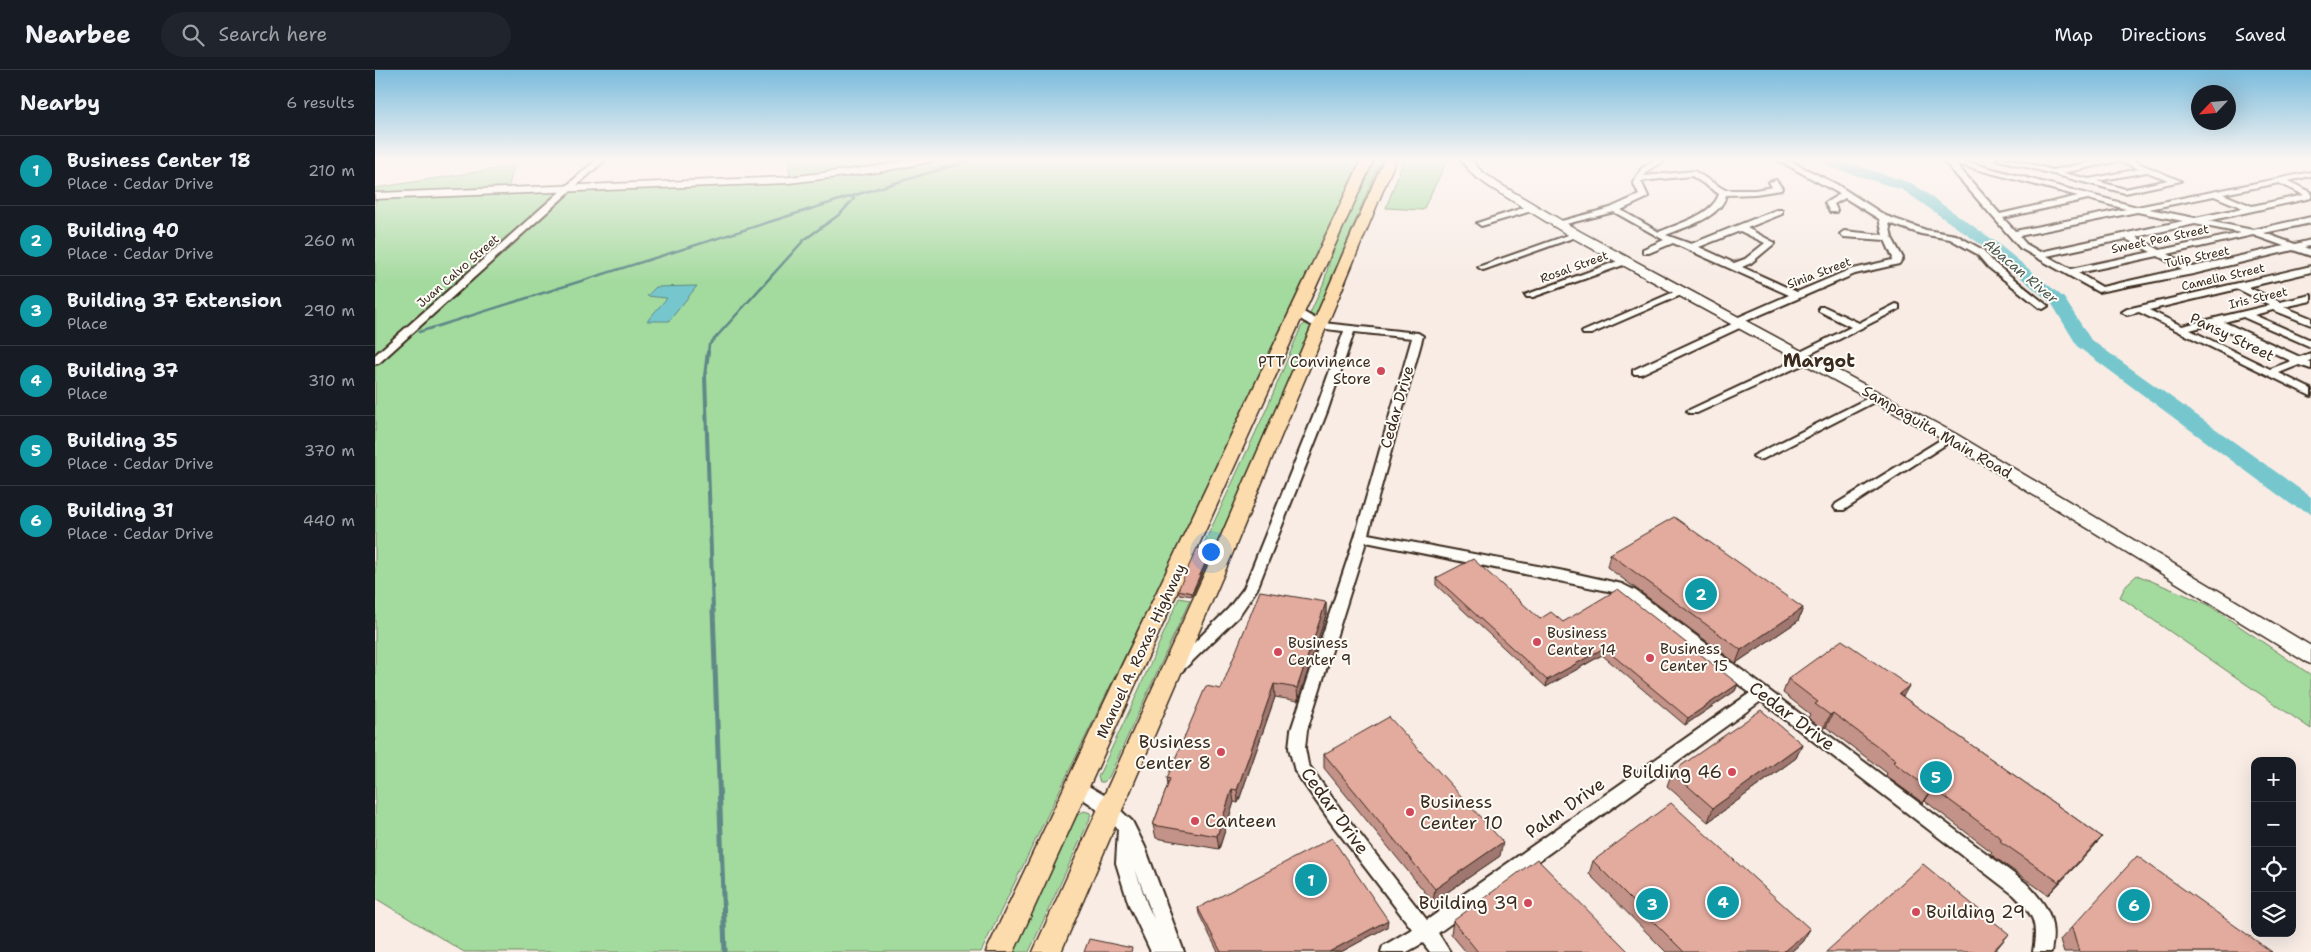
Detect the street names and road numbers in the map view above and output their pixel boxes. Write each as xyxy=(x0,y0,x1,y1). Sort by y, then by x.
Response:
street label: Sweet Pea Street xyxy=(2110,221,2210,257)
street label: Juan Calvo Street xyxy=(414,231,502,311)
street label: Tulip Street xyxy=(2163,242,2231,272)
street label: Rosal Street xyxy=(1538,247,1610,287)
street label: Sinia Street xyxy=(1785,253,1853,293)
street label: Camelia Street xyxy=(2180,260,2266,294)
street label: Iris Street xyxy=(2227,283,2289,313)
street label: Pansy Street xyxy=(2187,308,2277,366)
street label: Cedar Drive xyxy=(1376,363,1418,451)
street label: Sampaguita Main Road xyxy=(1858,381,2016,483)
street label: Manuel A. Roxas Highway xyxy=(1092,560,1190,742)
street label: Cedar Drive xyxy=(1744,676,1840,756)
street label: Cedar Drive xyxy=(1295,763,1375,859)
street label: Palm Drive xyxy=(1520,772,1610,844)

